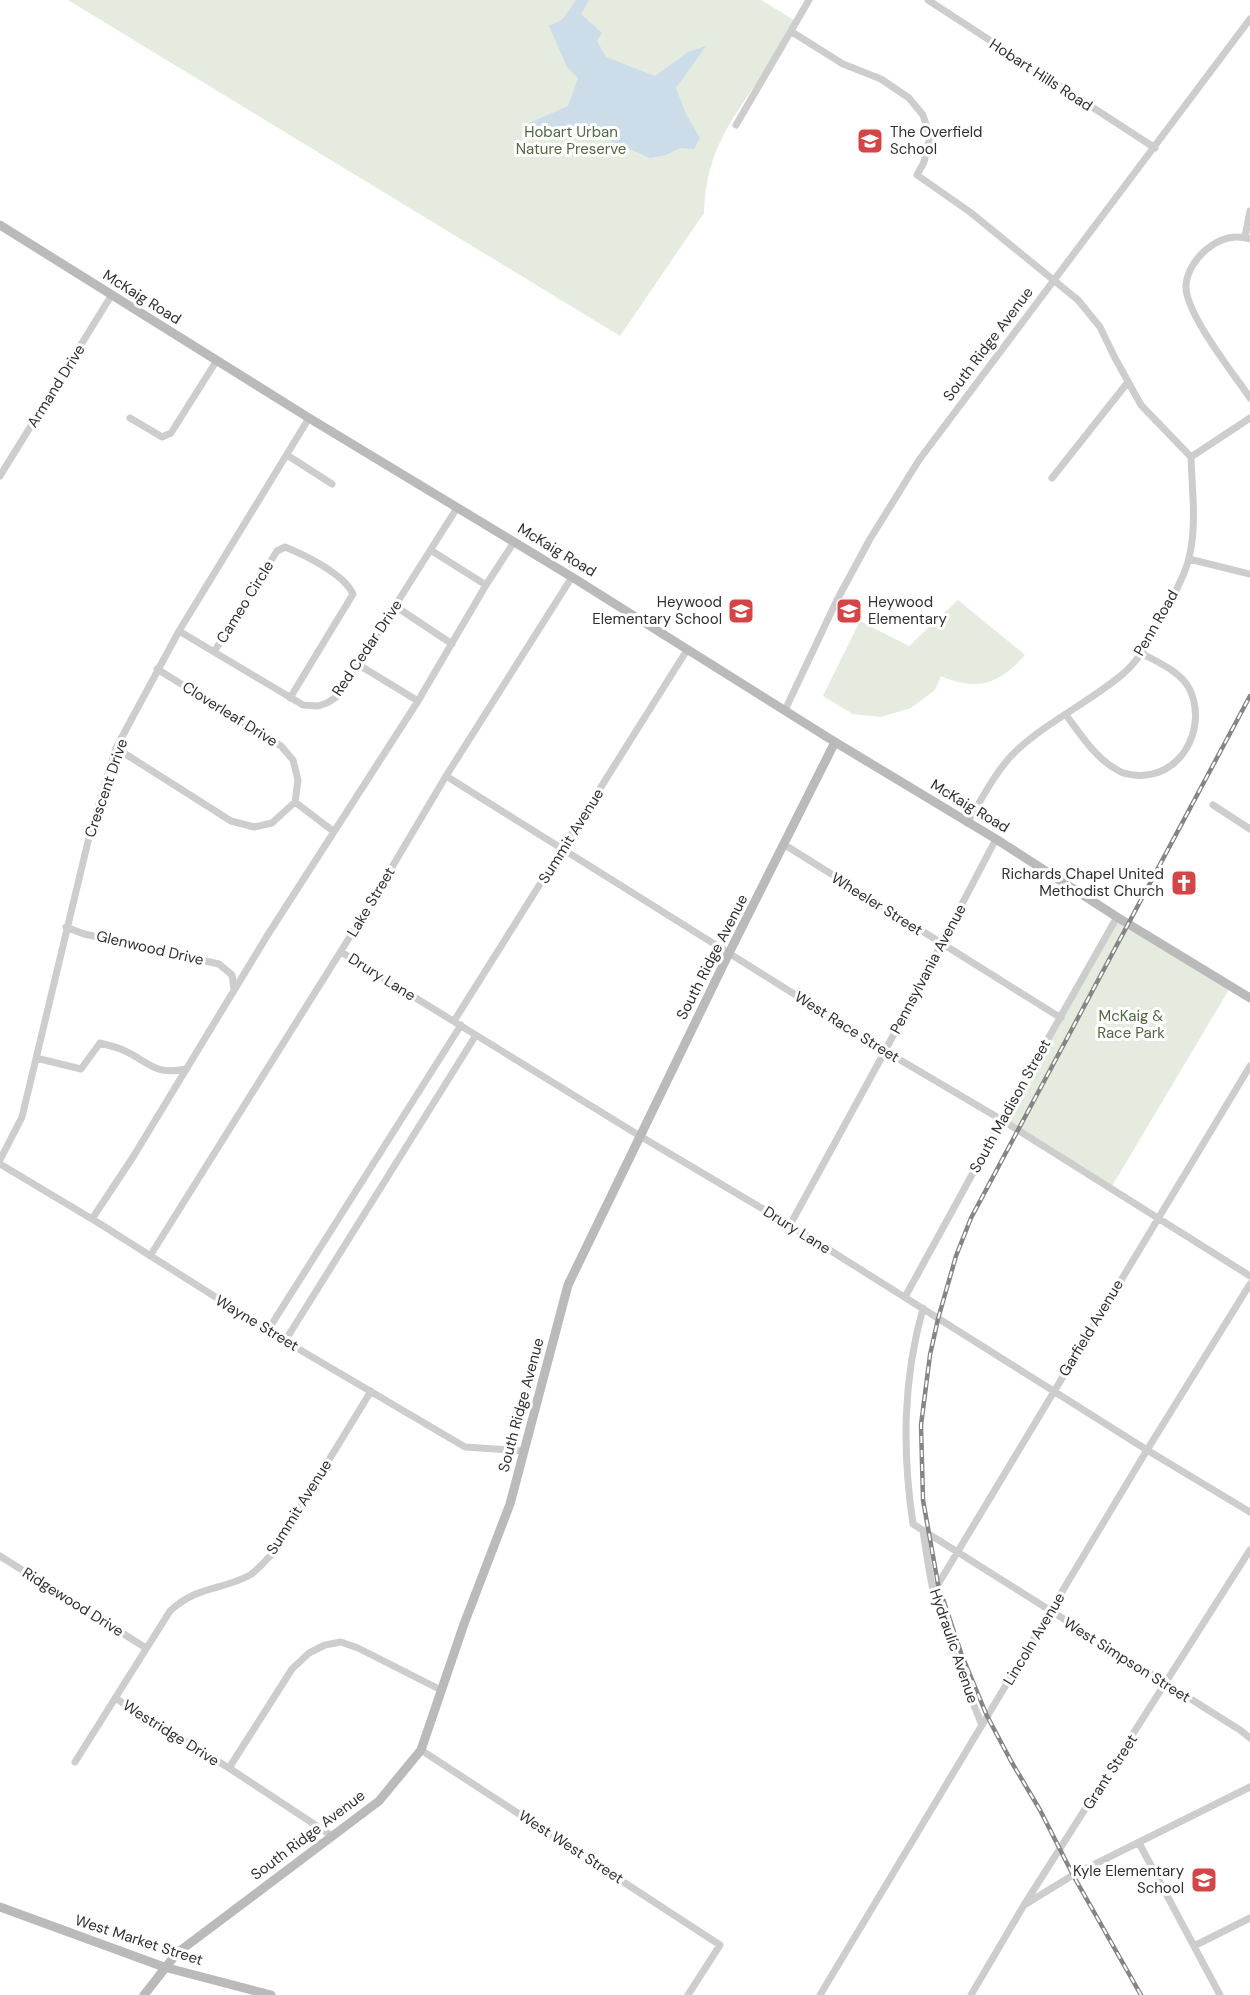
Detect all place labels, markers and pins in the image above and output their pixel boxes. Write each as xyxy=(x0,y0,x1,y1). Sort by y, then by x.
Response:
place label: The Overfield School xyxy=(890,122,982,159)
school or university icon: The Overfield School xyxy=(855,126,885,156)
place label: Heywood Elementary School xyxy=(592,592,722,629)
place label: Heywood Elementary xyxy=(868,592,947,629)
school or university icon: Heywood Elementary School xyxy=(726,596,756,626)
school or university icon: Heywood Elementary xyxy=(834,596,864,626)
place label: Richards Chapel United Methodist Church xyxy=(1002,864,1164,901)
church icon: Richards Chapel United Methodist Church xyxy=(1169,868,1199,898)
place label: Kyle Elementary School xyxy=(1073,1861,1185,1898)
school or university icon: Kyle Elementary School xyxy=(1189,1865,1219,1895)

